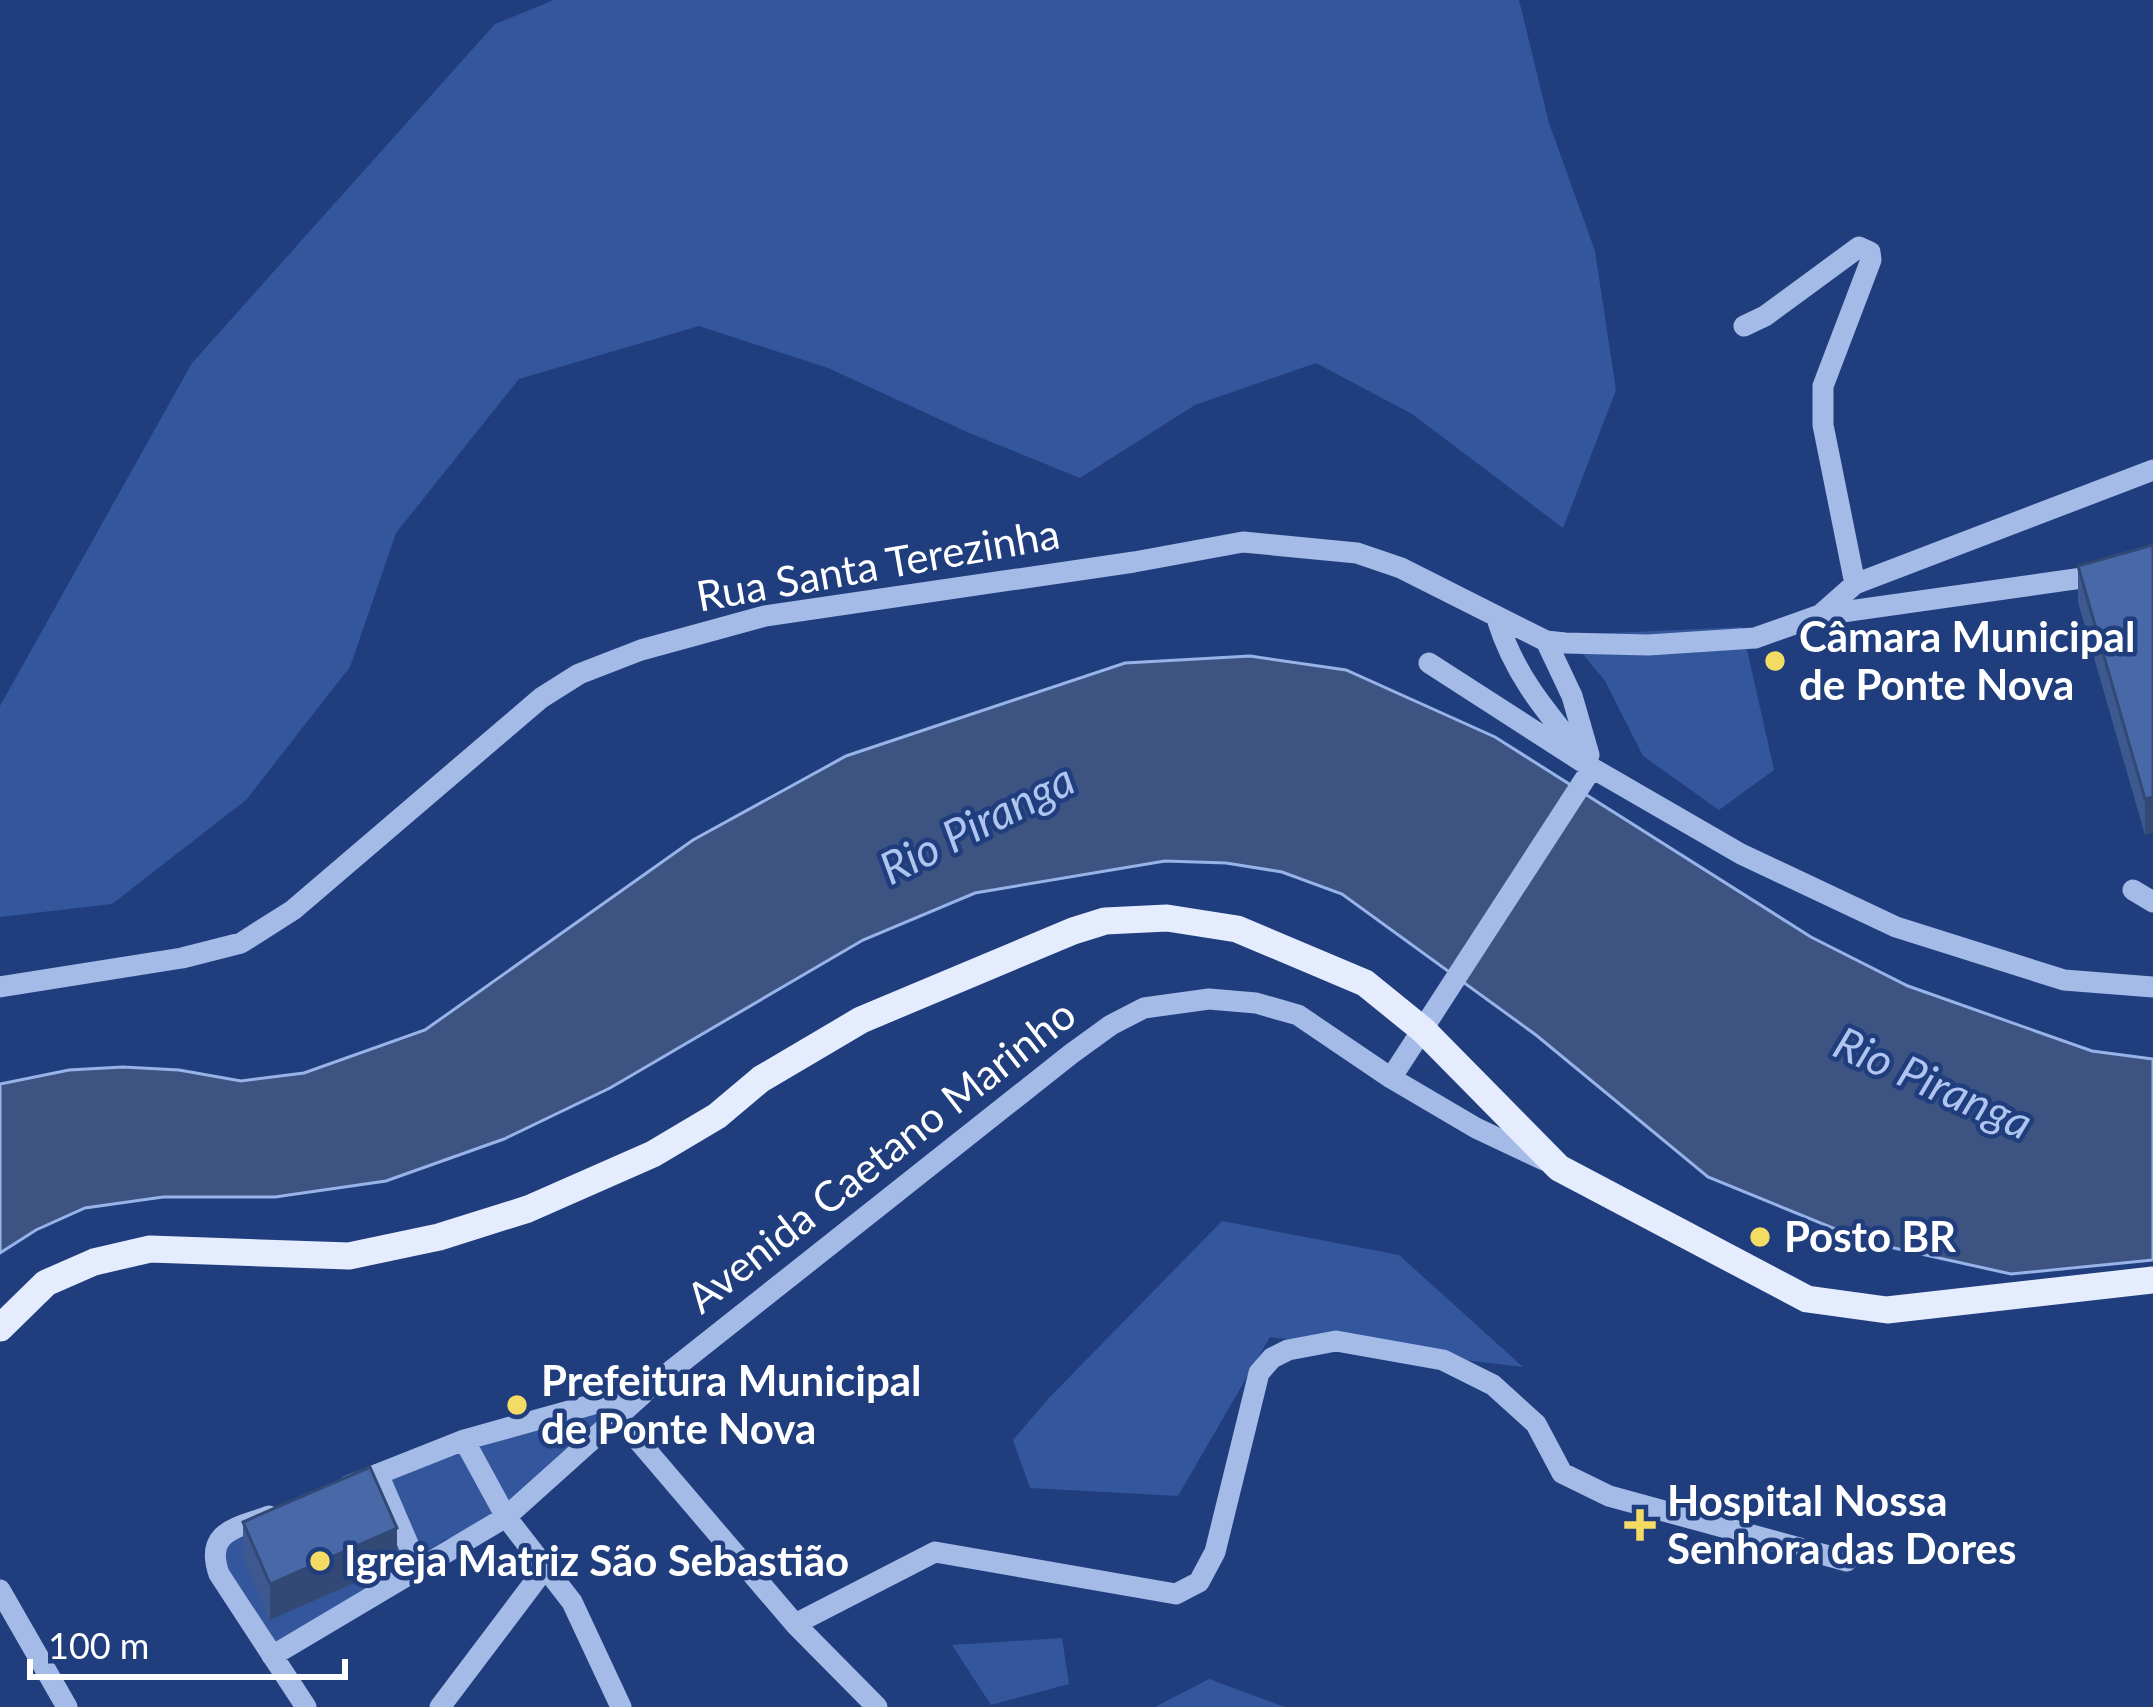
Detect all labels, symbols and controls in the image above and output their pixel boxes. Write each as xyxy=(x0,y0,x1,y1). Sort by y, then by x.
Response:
street label: Rua Santa Terezinha xyxy=(692,507,1063,621)
place label: Câmara Municipal de Ponte Nova xyxy=(1799,611,2135,709)
marker: Câmara Municipal de Ponte Nova xyxy=(1762,648,1788,674)
water label: Rio Piranga xyxy=(870,751,1083,895)
street label: Avenida Caetano Marinho xyxy=(676,988,1084,1322)
water label: Rio Piranga xyxy=(1826,1015,2041,1150)
place label: Posto BR xyxy=(1784,1211,1957,1261)
marker: Posto BR xyxy=(1747,1224,1773,1250)
place label: Prefeitura Municipal de Ponte Nova xyxy=(541,1355,922,1453)
marker: Prefeitura Municipal de Ponte Nova xyxy=(504,1392,530,1418)
place label: Hospital Nossa Senhora das Dores xyxy=(1667,1475,2016,1573)
marker: Hospital Nossa Senhora das Dores xyxy=(1624,1509,1656,1541)
place label: Igreja Matriz São Sebastião xyxy=(344,1535,849,1585)
marker: Igreja Matriz São Sebastião xyxy=(307,1548,333,1574)
scale bar xyxy=(30,1605,345,1679)
text: 100 m xyxy=(48,1623,149,1667)

